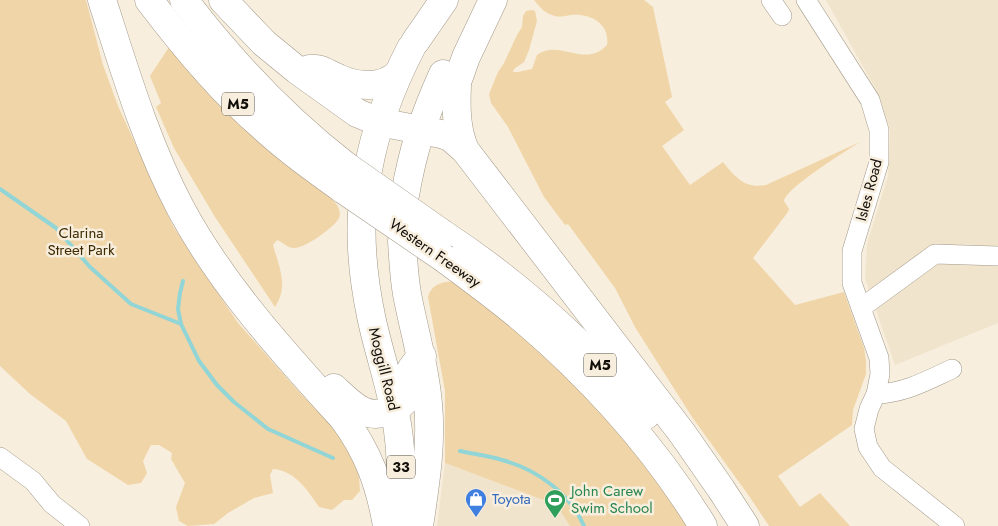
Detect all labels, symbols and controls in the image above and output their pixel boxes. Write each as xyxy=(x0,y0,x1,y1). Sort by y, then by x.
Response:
road number: M5 xyxy=(222,92,254,116)
street label: Isles Road xyxy=(850,156,888,224)
street label: Western Freeway xyxy=(385,213,486,293)
park label: Clarina Street Park xyxy=(47,222,115,261)
street label: Moggill Road xyxy=(363,325,405,413)
road number: M5 xyxy=(584,354,616,376)
road number: 33 xyxy=(387,456,415,478)
place label: John Carew Swim School xyxy=(569,480,653,519)
shop icon: Toyota xyxy=(464,487,488,518)
place label: Toyota xyxy=(492,488,531,510)
sports icon: John Carew Swim School xyxy=(543,488,567,519)

